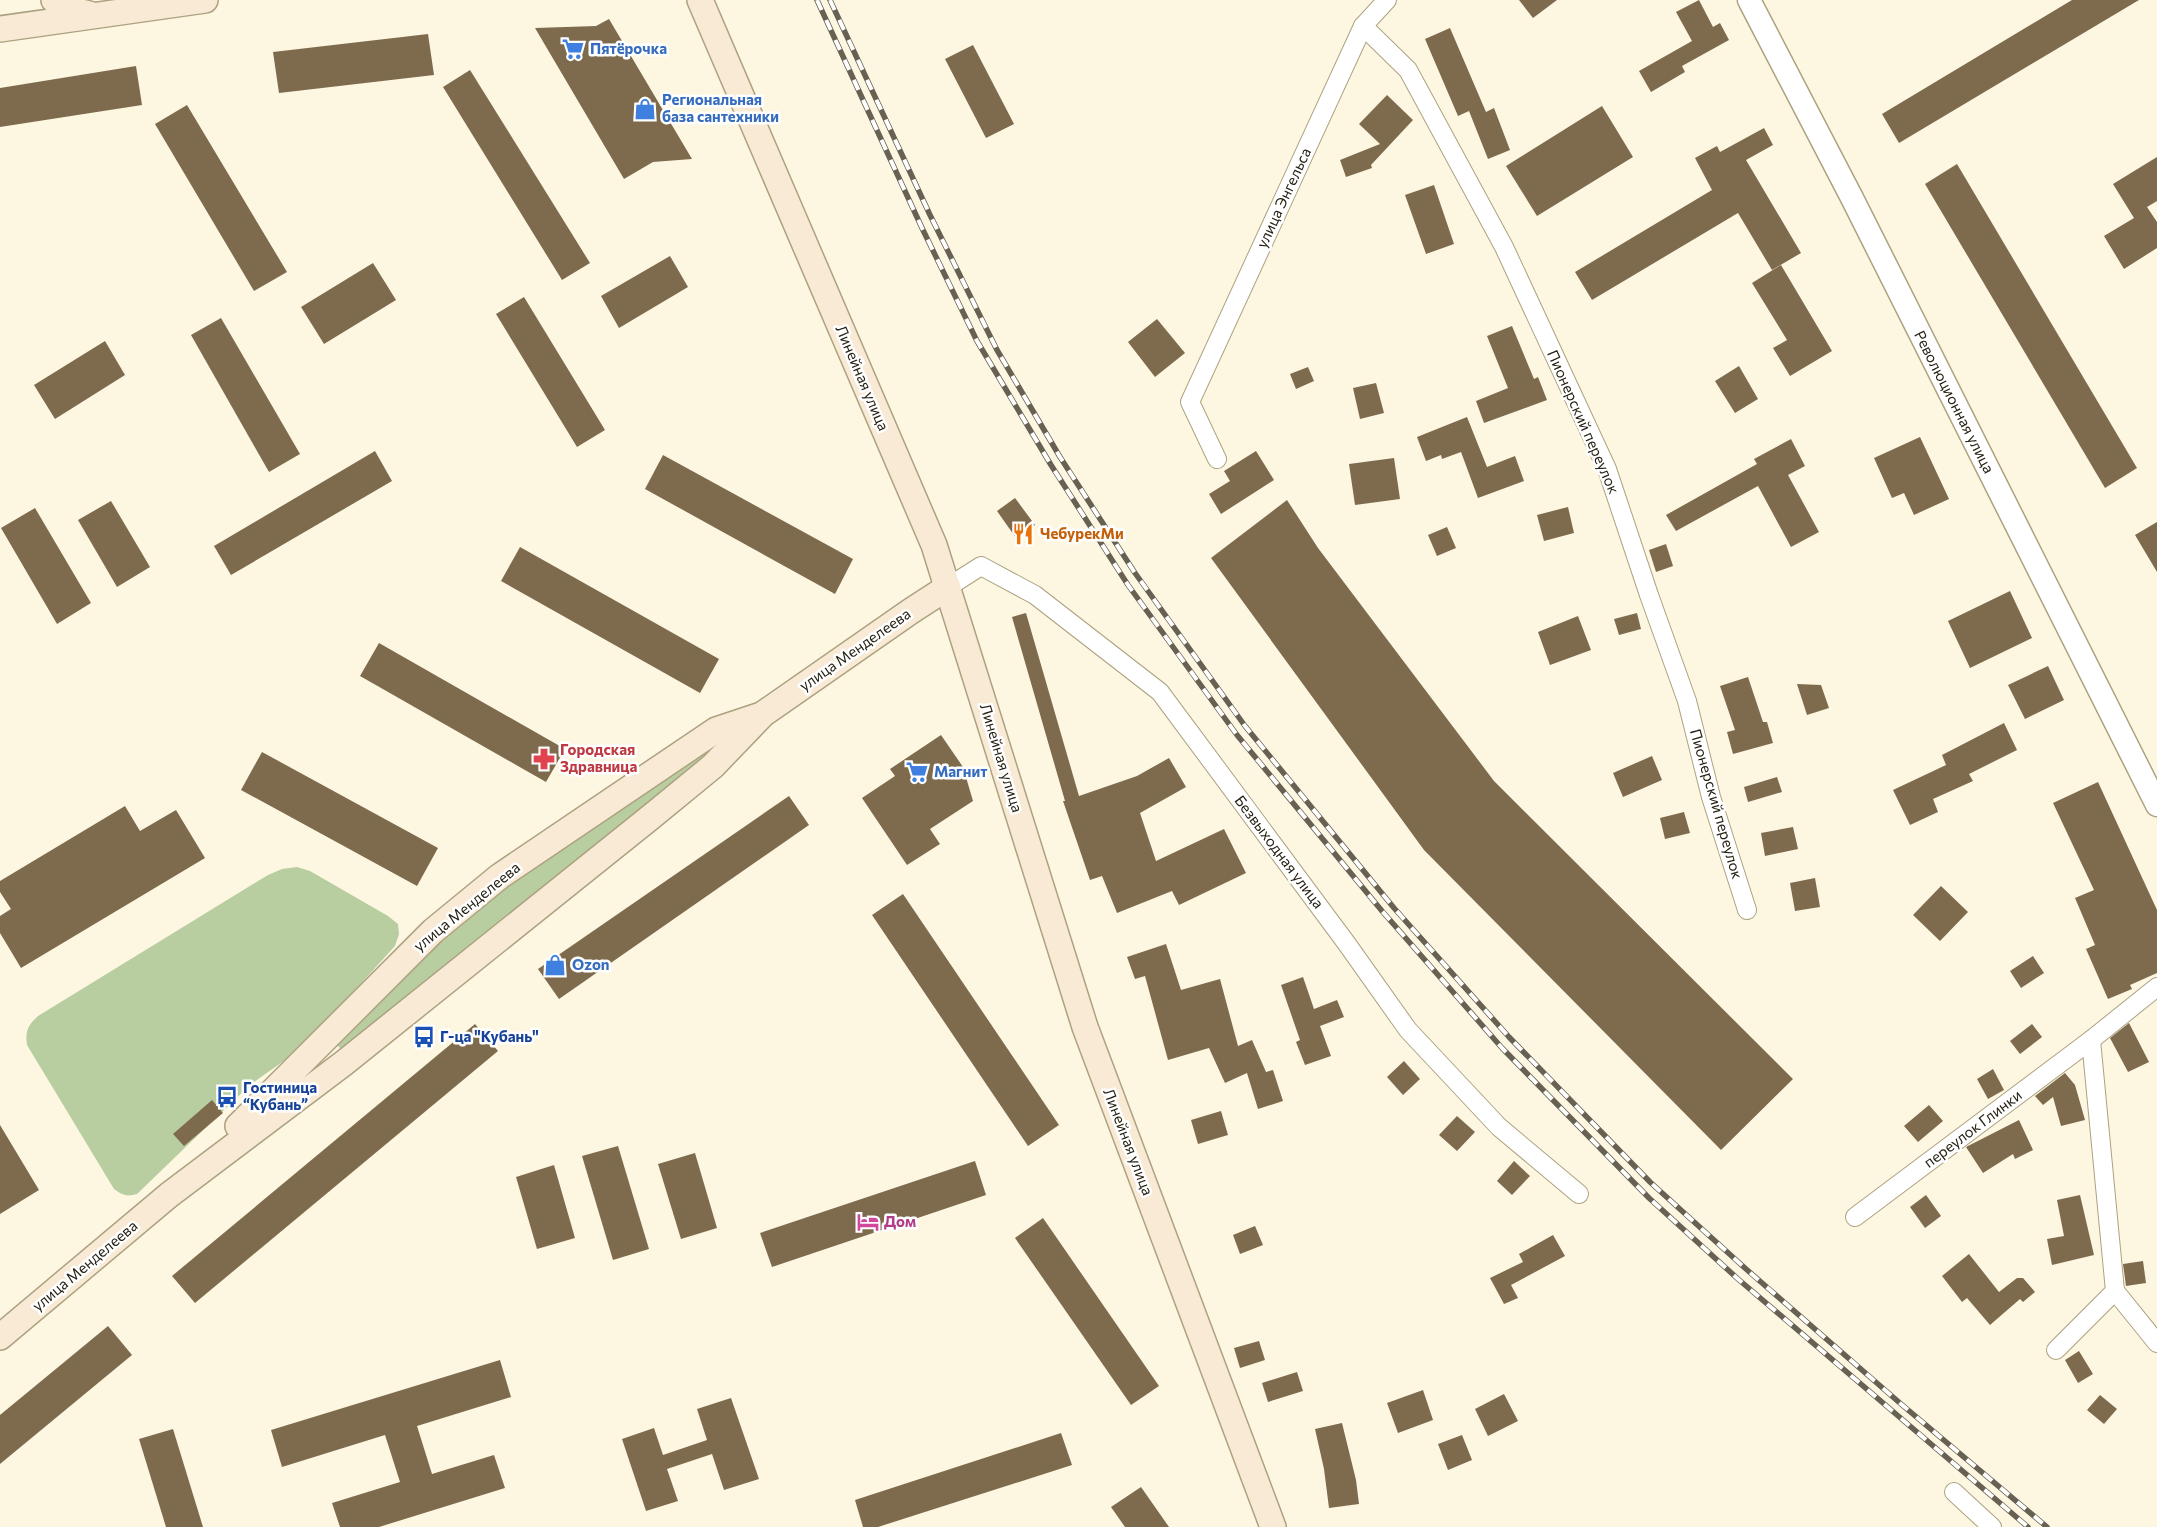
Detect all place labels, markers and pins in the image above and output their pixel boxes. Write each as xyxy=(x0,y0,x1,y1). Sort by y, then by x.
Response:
supermarket icon: Пятёрочка xyxy=(560,36,586,62)
place label: Пятёрочка xyxy=(590,39,667,57)
place label: Региональная база сантехники xyxy=(662,90,779,125)
shop icon: Региональная база сантехники xyxy=(632,96,658,122)
restaurant icon: ЧебурекМи xyxy=(1010,521,1036,547)
place label: ЧебурекМи xyxy=(1040,524,1124,542)
place label: Городская Здравница xyxy=(560,740,637,775)
pharmacy icon: Городская Здравница xyxy=(531,746,557,772)
supermarket icon: Магнит xyxy=(904,759,930,785)
place label: Магнит xyxy=(934,762,987,780)
shop icon: Ozon xyxy=(542,952,568,978)
place label: Ozon xyxy=(572,955,610,973)
bus stop icon: Г-ца "Кубань" xyxy=(411,1024,437,1050)
place label: Г-ца "Кубань" xyxy=(440,1027,539,1045)
place label: Гостиница “Кубань” xyxy=(243,1078,317,1113)
bus stop icon: Гостиница “Кубань” xyxy=(214,1084,240,1110)
hotel icon: Дом xyxy=(855,1209,881,1235)
place label: Дом xyxy=(884,1212,916,1230)

